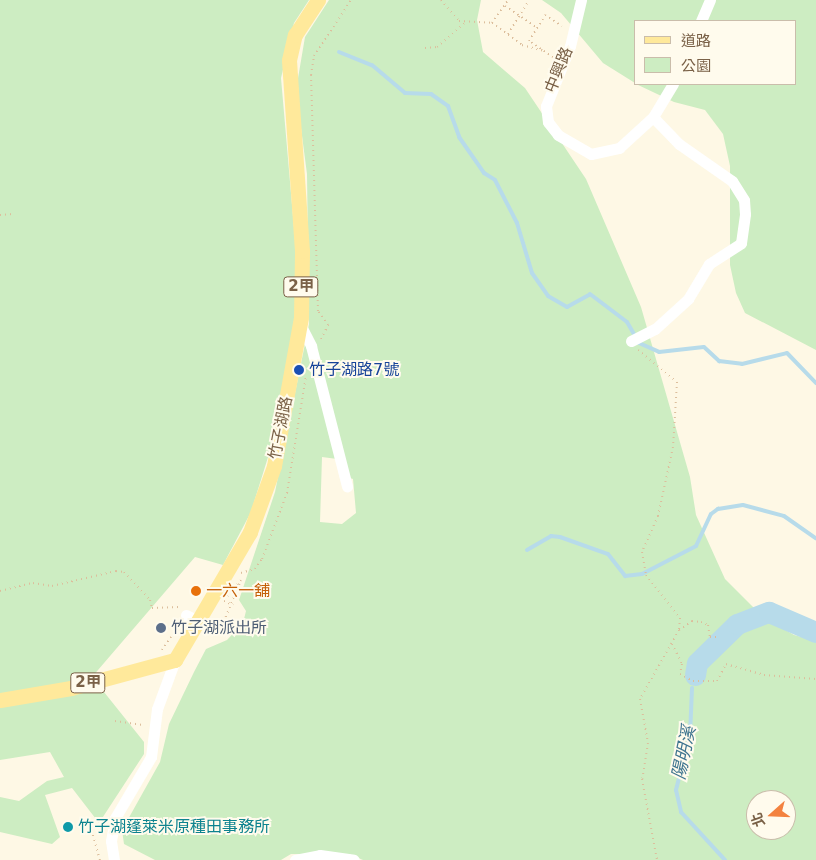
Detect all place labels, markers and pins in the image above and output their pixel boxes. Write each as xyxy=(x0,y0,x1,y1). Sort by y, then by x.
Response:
place label: 竹子湖路7號 xyxy=(309,360,399,380)
marker: 竹子湖路7號 xyxy=(293,364,305,376)
place label: 一六一舖 xyxy=(206,581,270,601)
marker: 一六一舖 xyxy=(190,585,202,597)
place label: 竹子湖派出所 xyxy=(171,618,267,638)
marker: 竹子湖派出所 xyxy=(155,622,167,634)
place label: 竹子湖蓬萊米原種田事務所 xyxy=(78,817,270,837)
marker: 竹子湖蓬萊米原種田事務所 xyxy=(62,821,74,833)

